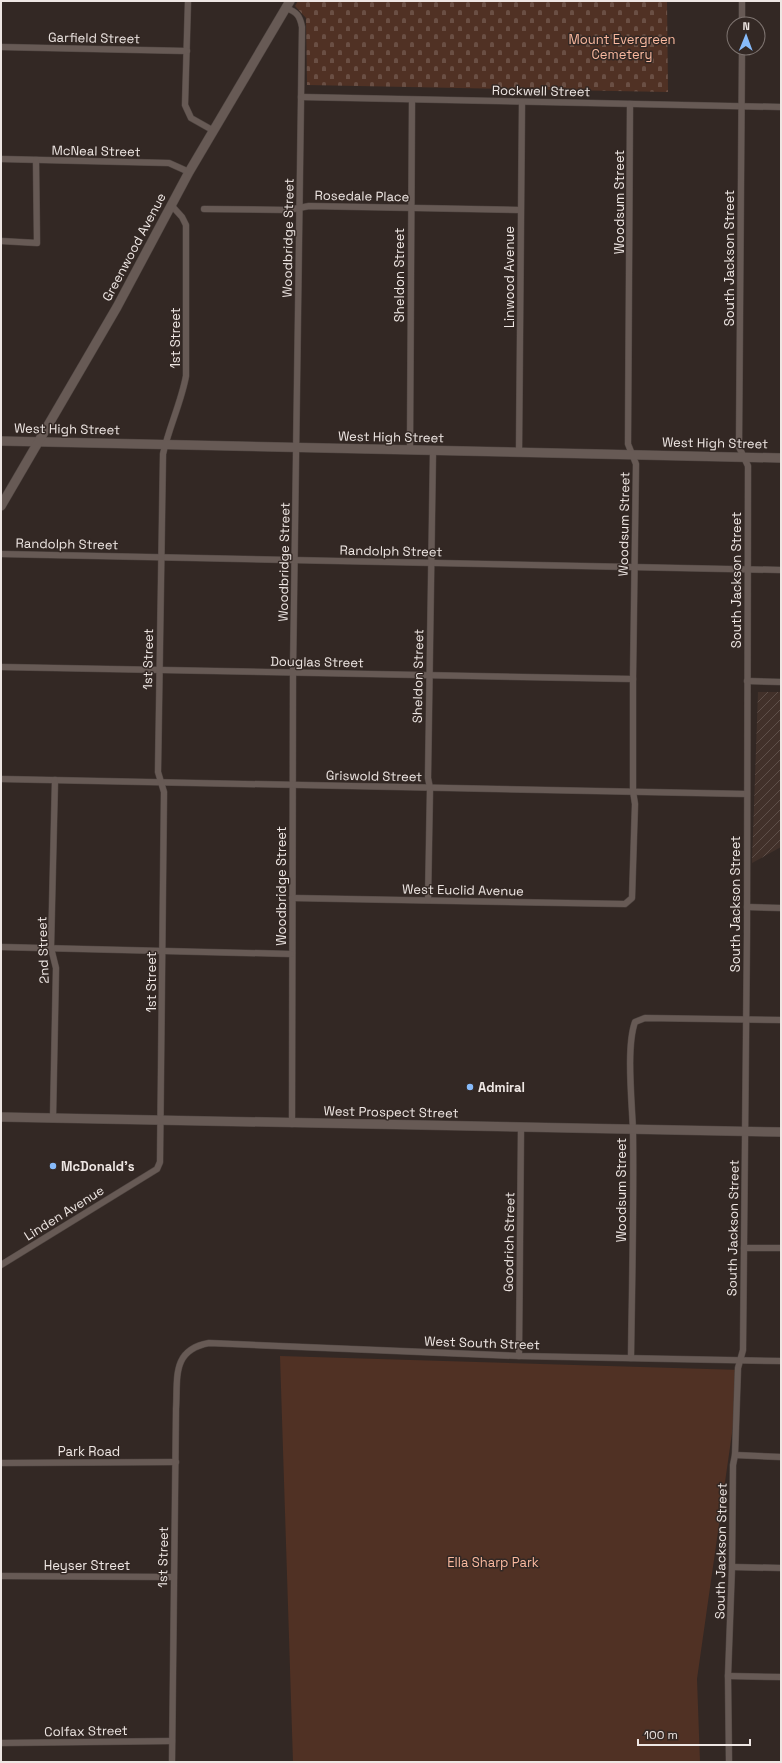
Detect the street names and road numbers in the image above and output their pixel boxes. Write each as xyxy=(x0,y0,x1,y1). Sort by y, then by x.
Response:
street label: Garfield Street xyxy=(48,29,140,47)
street label: Rockwell Street xyxy=(492,82,590,100)
street label: McNeal Street xyxy=(51,142,141,160)
street label: Woodsum Street xyxy=(611,150,628,254)
street label: Woodbridge Street xyxy=(278,178,298,298)
street label: Rosedale Place xyxy=(315,187,409,205)
street label: Greenwood Avenue xyxy=(98,190,170,304)
street label: South Jackson Street xyxy=(721,190,738,326)
street label: Linwood Avenue xyxy=(501,226,518,328)
street label: Sheldon Street xyxy=(391,228,408,322)
street label: 1st Street xyxy=(167,307,184,369)
street label: West High Street xyxy=(14,420,120,438)
street label: West High Street xyxy=(338,428,444,446)
street label: West High Street xyxy=(662,434,768,452)
street label: Woodsum Street xyxy=(615,472,633,576)
street label: Woodbridge Street xyxy=(274,502,294,622)
street label: South Jackson Street xyxy=(728,512,745,648)
street label: Randolph Street xyxy=(16,535,118,553)
street label: Randolph Street xyxy=(340,542,442,560)
street label: 1st Street xyxy=(139,628,157,690)
street label: Sheldon Street xyxy=(409,629,427,723)
street label: Douglas Street xyxy=(270,653,364,671)
street label: Griswold Street xyxy=(326,767,422,785)
street label: Woodbridge Street xyxy=(273,826,290,946)
street label: South Jackson Street xyxy=(727,836,744,972)
street label: West Euclid Avenue xyxy=(402,880,524,900)
street label: 2nd Street xyxy=(33,916,53,984)
street label: 1st Street xyxy=(143,951,160,1013)
street label: West Prospect Street xyxy=(323,1102,459,1122)
street label: Woodsum Street xyxy=(613,1138,630,1242)
street label: South Jackson Street xyxy=(723,1160,743,1296)
street label: Linden Avenue xyxy=(21,1182,107,1244)
street label: Goodrich Street xyxy=(500,1192,518,1292)
street label: West South Street xyxy=(424,1332,540,1354)
street label: Park Road xyxy=(58,1443,120,1460)
street label: South Jackson Street xyxy=(711,1483,731,1619)
street label: 1st Street xyxy=(154,1526,172,1588)
street label: Heyser Street xyxy=(44,1557,130,1574)
street label: Colfax Street xyxy=(44,1722,128,1740)

